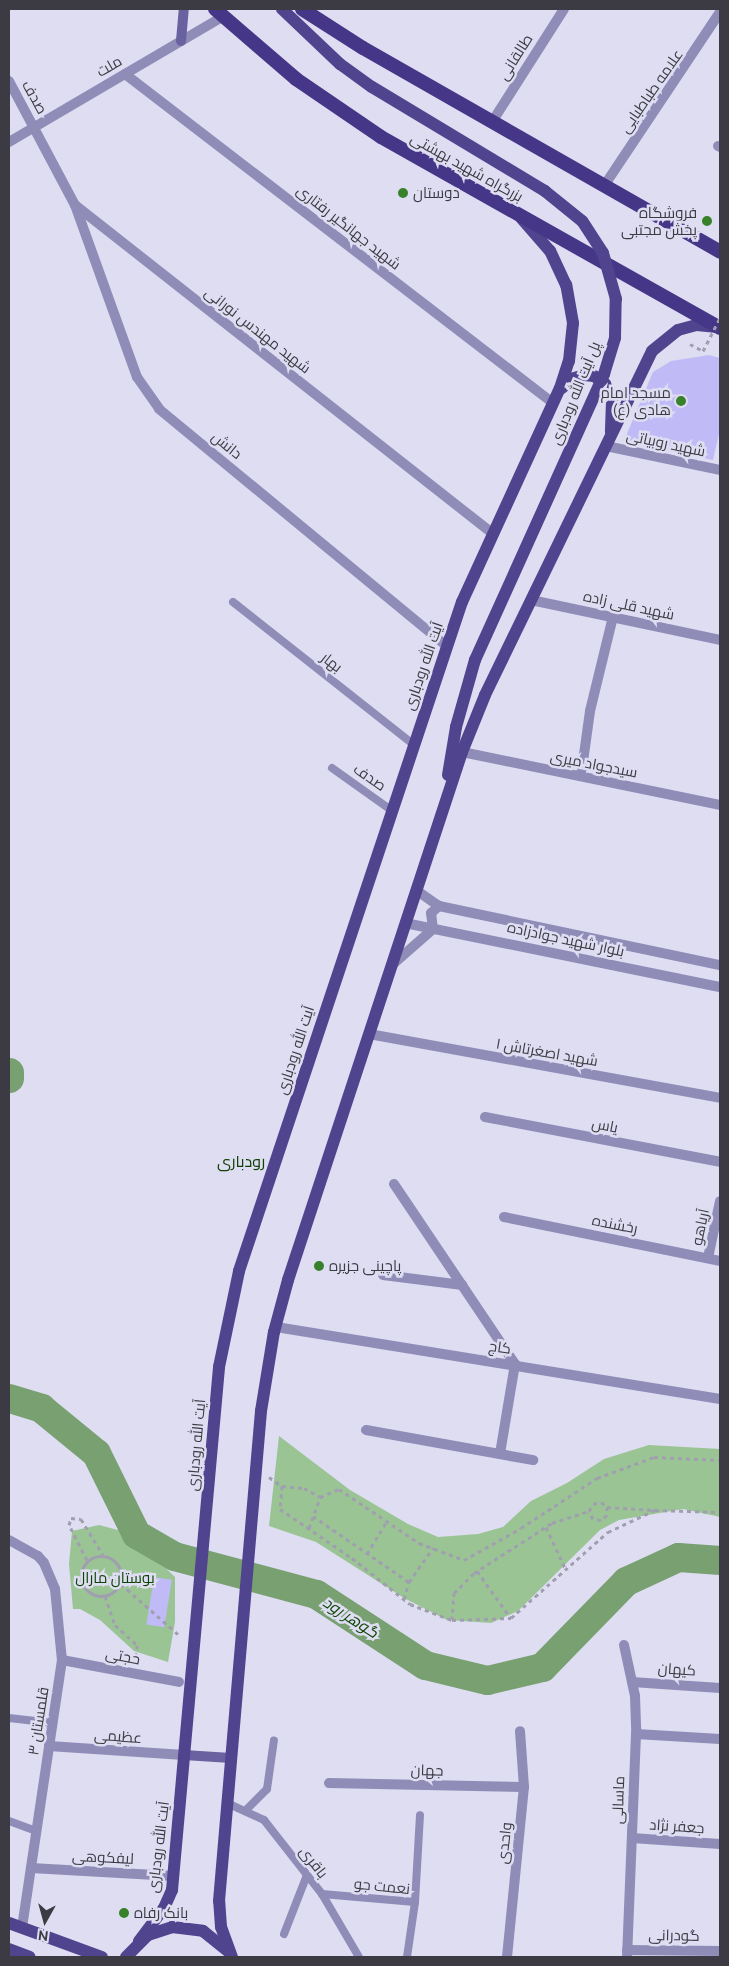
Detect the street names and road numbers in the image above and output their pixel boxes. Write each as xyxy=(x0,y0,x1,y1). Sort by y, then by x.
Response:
street label: طالقانی xyxy=(494,31,536,83)
street label: علامه طباطبایی xyxy=(616,46,686,136)
street label: ملت xyxy=(93,52,125,80)
street label: صدف xyxy=(18,77,52,117)
street label: بزرگراه شهید بهشتی xyxy=(408,129,526,205)
street label: شهید جهانگیر رفتاری xyxy=(293,181,405,273)
street label: شهید مهندس نورانی xyxy=(201,283,315,377)
street label: پل آیت الله رودباری xyxy=(546,339,604,447)
street label: شهید روبیاتی xyxy=(625,426,707,460)
street label: دانش xyxy=(208,427,246,463)
street label: شهید قلی زاده xyxy=(582,587,676,623)
street label: آیت الله رودباری xyxy=(399,619,447,713)
street label: بهار xyxy=(318,648,346,676)
street label: سیدجواد میری xyxy=(549,747,639,781)
street label: صدف xyxy=(350,759,390,795)
street label: بلوار شهید جوادزاده xyxy=(506,918,626,960)
street label: آیت الله رودباری xyxy=(272,1003,318,1097)
street label: شهید اصغرتاش ۱ xyxy=(495,1034,599,1070)
street label: یاس xyxy=(590,1114,620,1136)
street label: آریاهو xyxy=(687,1207,713,1247)
street label: رخشنده xyxy=(591,1211,639,1237)
street label: کاج xyxy=(488,1337,512,1357)
street label: آیت الله رودباری xyxy=(183,1398,209,1492)
street label: حجتی xyxy=(104,1644,142,1668)
street label: کیهان xyxy=(657,1659,697,1679)
street label: قلمستان ۳ xyxy=(24,1685,52,1757)
street label: عظیمی xyxy=(93,1725,143,1747)
street label: جهان xyxy=(411,1761,443,1779)
street label: ماسالی xyxy=(608,1776,628,1824)
street label: آیت الله رودباری xyxy=(143,1800,173,1894)
street label: جعفر نژاد xyxy=(649,1815,705,1837)
street label: واحدی xyxy=(493,1821,515,1865)
street label: باقری xyxy=(296,1842,332,1882)
street label: لیفکوهی xyxy=(72,1846,134,1868)
street label: نعمت جو xyxy=(353,1874,411,1898)
street label: گودرانی xyxy=(648,1926,700,1944)

